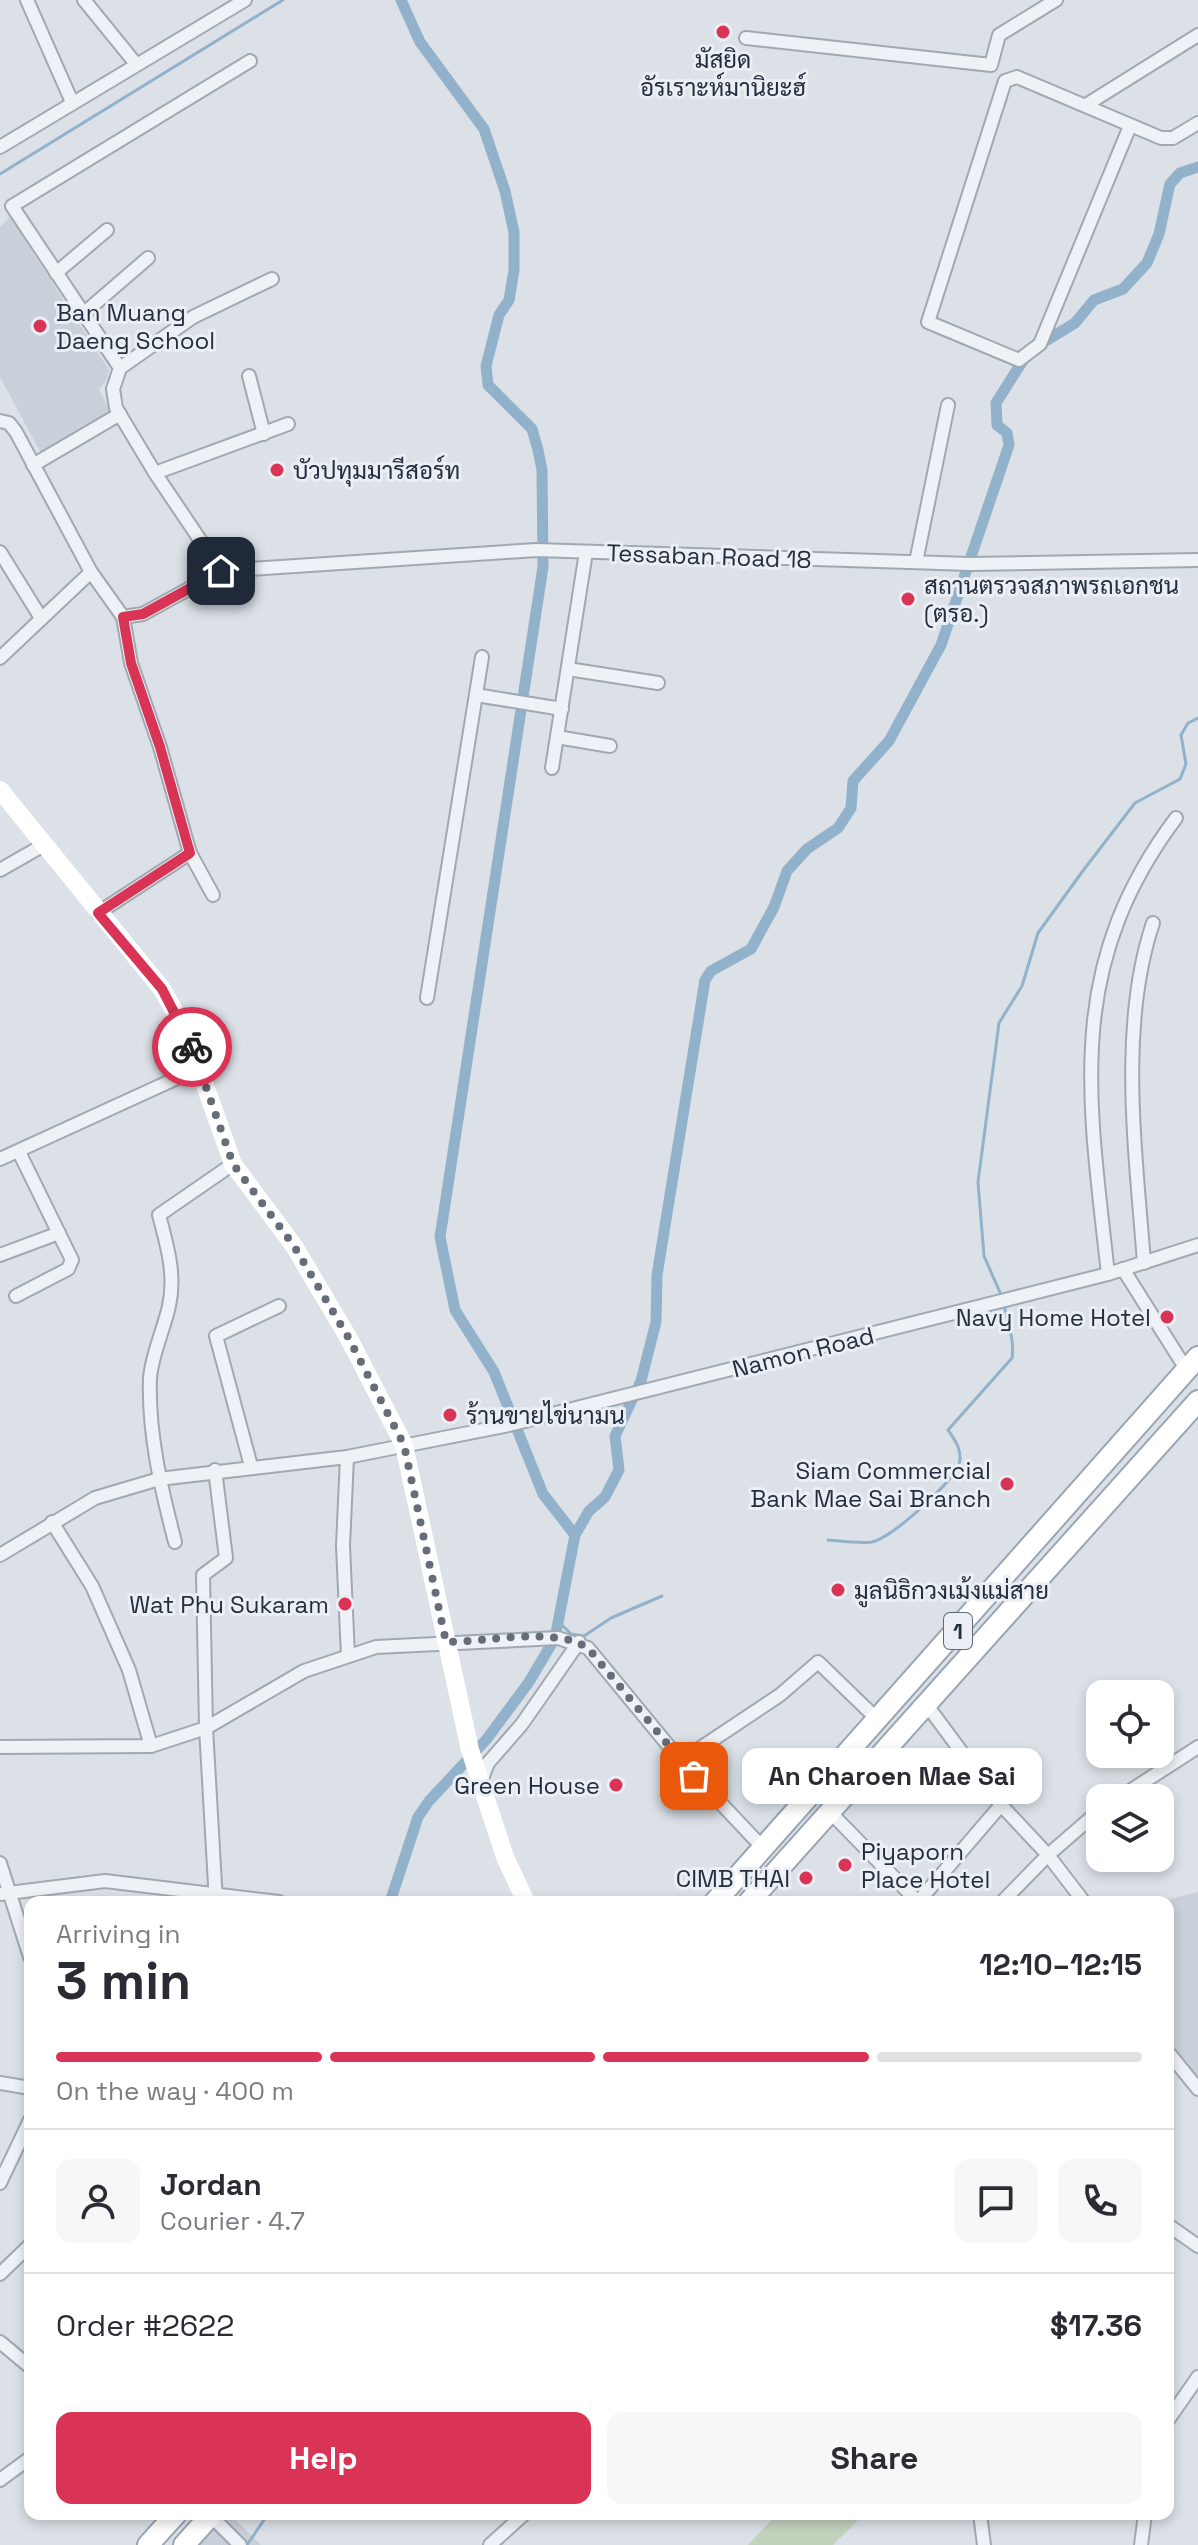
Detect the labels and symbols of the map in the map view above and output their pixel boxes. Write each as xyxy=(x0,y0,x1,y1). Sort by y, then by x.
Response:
marker: มัสยิด อัรเราะห์มานิยะฮ์ xyxy=(714,23,732,41)
place label: มัสยิด อัรเราะห์มานิยะฮ์ xyxy=(640,44,806,103)
place label: Ban Muang Daeng School xyxy=(56,297,215,356)
marker: Ban Muang Daeng School xyxy=(31,317,49,335)
place label: บัวปทุมมารีสอร์ท xyxy=(293,455,460,487)
marker: บัวปทุมมารีสอร์ท xyxy=(268,461,286,479)
pin xyxy=(187,537,255,605)
street label: Tessaban Road 18 xyxy=(606,537,812,575)
place label: สถานตรวจสภาพรถเอกชน (ตรอ.) xyxy=(924,570,1179,629)
marker: สถานตรวจสภาพรถเอกชน (ตรอ.) xyxy=(899,590,917,608)
courier xyxy=(152,1007,232,1087)
place label: Navy Home Hotel xyxy=(956,1302,1151,1333)
marker: Navy Home Hotel xyxy=(1158,1308,1176,1326)
street label: Namon Road xyxy=(729,1319,877,1385)
place label: ร้านขายไข่นามน xyxy=(466,1400,625,1431)
marker: ร้านขายไข่นามน xyxy=(441,1406,459,1424)
place label: Siam Commercial Bank Mae Sai Branch xyxy=(750,1455,991,1514)
marker: Siam Commercial Bank Mae Sai Branch xyxy=(998,1475,1016,1493)
place label: มูลนิธิกวงเม้งแม่สาย xyxy=(854,1575,1049,1608)
marker: มูลนิธิกวงเม้งแม่สาย xyxy=(829,1581,847,1599)
place label: Wat Phu Sukaram xyxy=(129,1589,329,1620)
marker: Wat Phu Sukaram xyxy=(336,1595,354,1613)
road number: 1 xyxy=(944,1613,972,1649)
pin xyxy=(660,1742,728,1810)
callout: An Charoen Mae Sai xyxy=(742,1748,1042,1804)
place label: Green House xyxy=(454,1770,600,1801)
marker: Green House xyxy=(607,1776,625,1794)
place label: Piyaporn Place Hotel xyxy=(861,1836,990,1895)
marker: Piyaporn Place Hotel xyxy=(836,1856,854,1874)
place label: CIMB THAI xyxy=(676,1863,790,1894)
marker: CIMB THAI xyxy=(797,1869,815,1887)

